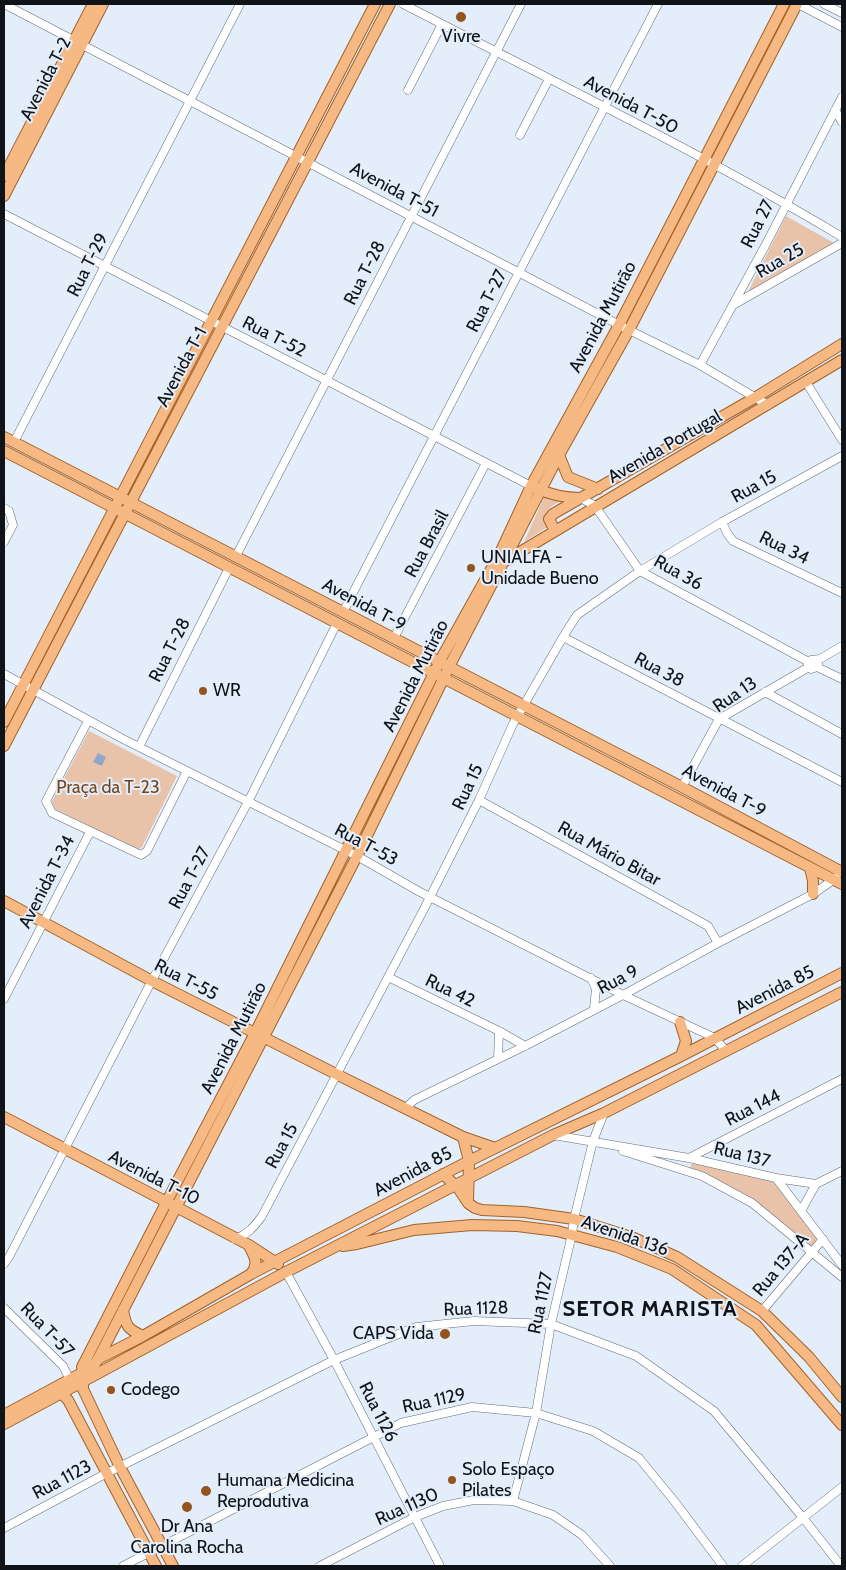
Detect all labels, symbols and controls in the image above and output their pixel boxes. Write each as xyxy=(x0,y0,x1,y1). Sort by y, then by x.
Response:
marker: Vivre xyxy=(454,10,468,24)
place label: Vivre xyxy=(441,26,481,48)
street label: Avenida T-2 xyxy=(16,34,76,124)
street label: Avenida T-50 xyxy=(580,71,682,139)
street label: Avenida T-51 xyxy=(346,158,442,222)
street label: Rua 27 xyxy=(737,196,779,252)
street label: Rua T-29 xyxy=(63,230,113,300)
street label: Rua T-28 xyxy=(340,237,390,309)
street label: Rua 25 xyxy=(752,239,808,283)
street label: Avenida Mutirão xyxy=(565,258,641,376)
street label: Rua T-27 xyxy=(462,266,512,336)
street label: Rua T-52 xyxy=(239,312,309,362)
street label: Avenida T-1 xyxy=(152,324,212,410)
street label: Avenida Portugal xyxy=(604,406,726,488)
street label: Rua 15 xyxy=(728,466,780,508)
street label: Rua Brasil xyxy=(400,507,454,581)
street label: Rua 34 xyxy=(755,527,813,569)
place label: UNIALFA - Unidade Bueno xyxy=(481,547,599,590)
street label: Rua 36 xyxy=(650,551,706,595)
marker: UNIALFA - Unidade Bueno xyxy=(465,562,477,574)
street label: Avenida T-9 xyxy=(318,574,410,636)
street label: Rua T-28 xyxy=(145,614,195,686)
street label: Avenida Mutirão xyxy=(379,616,453,736)
street label: Rua 38 xyxy=(630,648,688,692)
street label: Rua 13 xyxy=(709,673,761,717)
place label: WR xyxy=(213,680,241,702)
marker: WR xyxy=(197,685,209,697)
street label: Avenida T-9 xyxy=(678,760,770,822)
street label: Rua 15 xyxy=(448,761,488,813)
park label: Praça da T-23 xyxy=(56,777,160,799)
street label: Rua Mário Bitar xyxy=(554,817,664,891)
street label: Rua T-53 xyxy=(331,819,401,871)
street label: Avenida T-34 xyxy=(14,832,80,932)
street label: Rua T-27 xyxy=(165,843,215,913)
street label: Rua T-55 xyxy=(150,955,222,1005)
street label: Rua 9 xyxy=(594,961,642,999)
street label: Avenida 85 xyxy=(732,961,818,1019)
street label: Rua 42 xyxy=(422,970,478,1012)
street label: Avenida Mutirão xyxy=(197,978,271,1098)
street label: Rua 144 xyxy=(722,1085,784,1131)
street label: Rua 15 xyxy=(261,1120,303,1172)
street label: Rua 137 xyxy=(712,1138,772,1172)
street label: Avenida 85 xyxy=(370,1142,456,1202)
street label: Avenida T-10 xyxy=(105,1146,203,1210)
street label: Avenida 136 xyxy=(579,1211,671,1261)
street label: Rua 137-A xyxy=(748,1229,814,1301)
street label: Rua 1127 xyxy=(524,1270,558,1336)
street label: Rua 1128 xyxy=(443,1297,509,1321)
district label: SETOR MARISTA xyxy=(561,1297,739,1323)
street label: Rua T-57 xyxy=(16,1298,78,1362)
place label: CAPS Vida xyxy=(353,1323,434,1345)
marker: CAPS Vida xyxy=(438,1327,452,1341)
place label: Codego xyxy=(121,1379,180,1401)
street label: Rua 1126 xyxy=(354,1379,402,1445)
marker: Codego xyxy=(105,1384,117,1396)
street label: Rua 1129 xyxy=(400,1384,468,1418)
street label: Rua 1123 xyxy=(29,1456,95,1504)
place label: Solo Espaço Pilates xyxy=(462,1459,554,1502)
place label: Humana Medicina Reprodutiva xyxy=(217,1470,354,1512)
marker: Solo Espaço Pilates xyxy=(446,1474,458,1486)
marker: Humana Medicina Reprodutiva xyxy=(199,1484,213,1498)
street label: Rua 1130 xyxy=(372,1484,442,1530)
marker: Dr Ana Carolina Rocha xyxy=(180,1500,194,1514)
place label: Dr Ana Carolina Rocha xyxy=(131,1516,243,1558)

